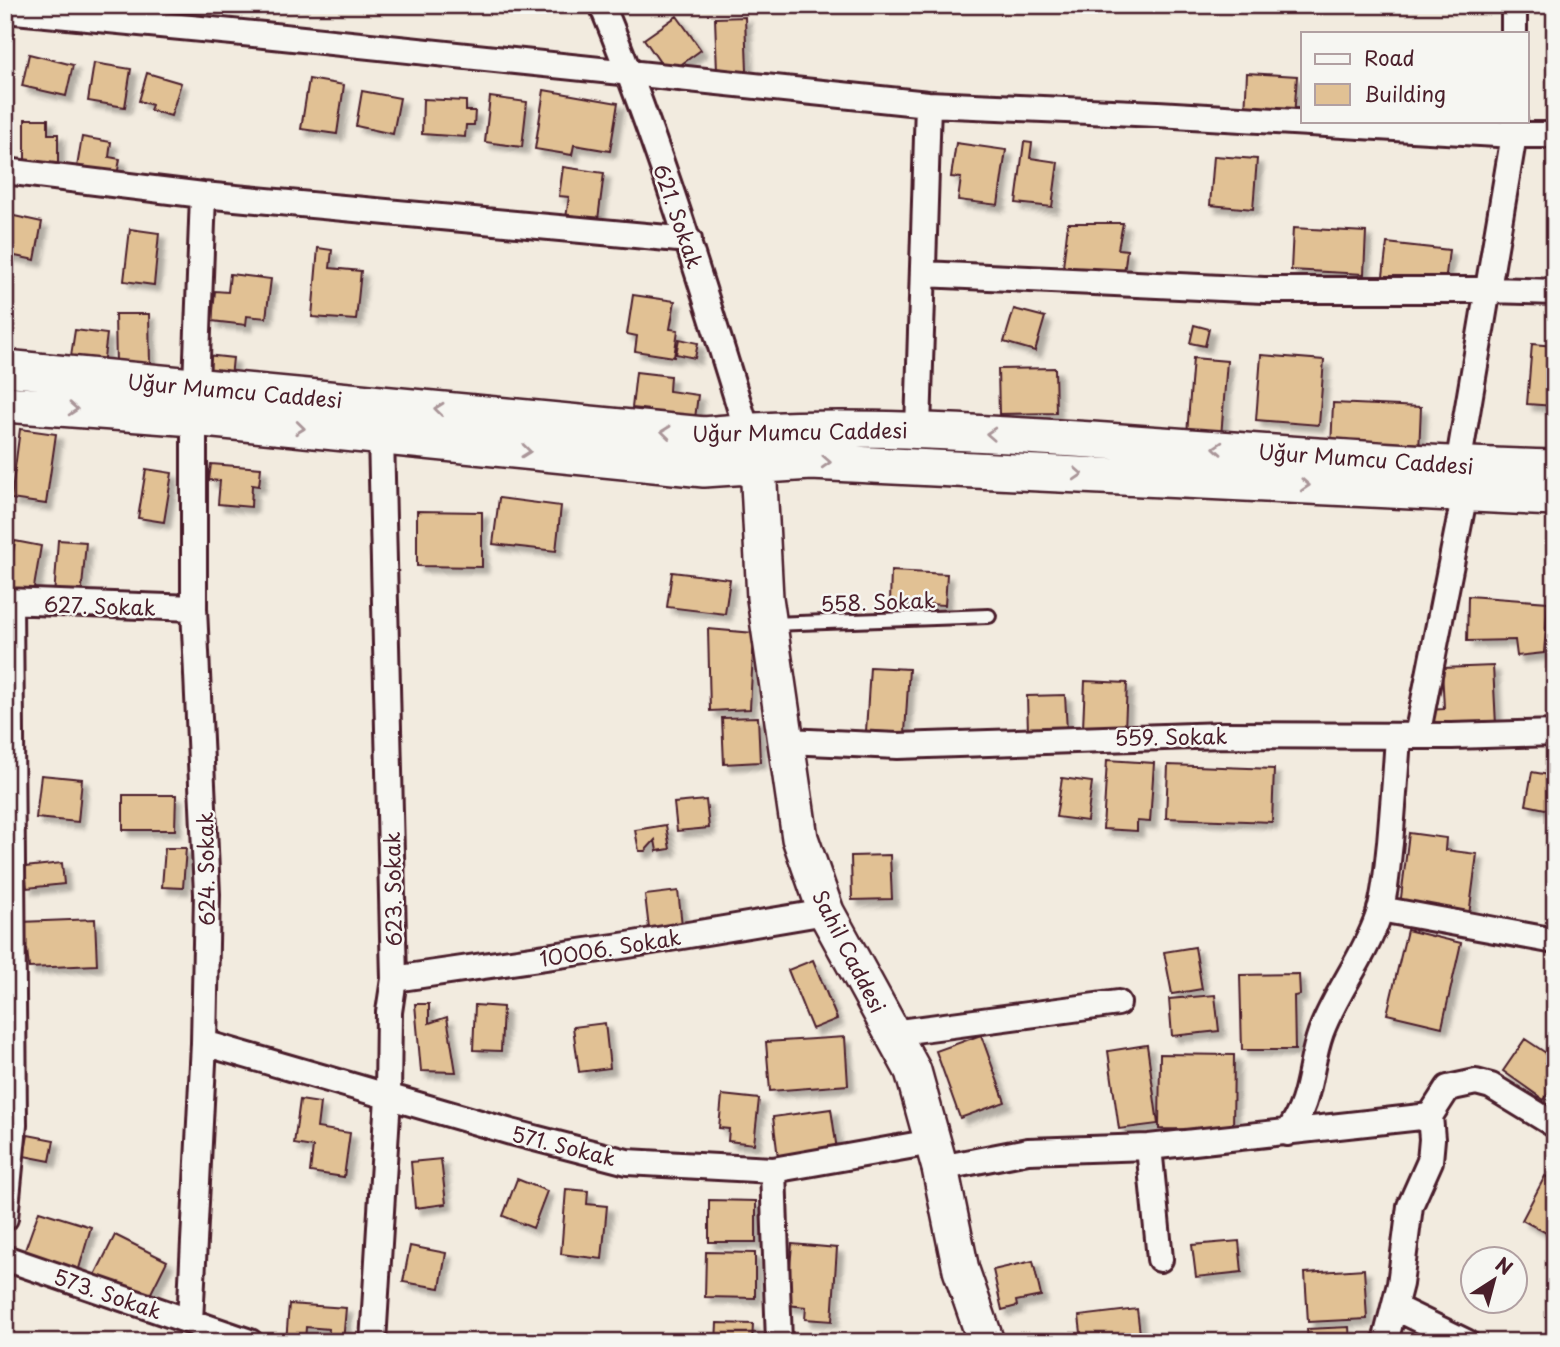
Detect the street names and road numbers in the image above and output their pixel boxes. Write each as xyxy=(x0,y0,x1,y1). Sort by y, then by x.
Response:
street label: 621. Sokak xyxy=(646,159,712,273)
street label: Uğur Mumcu Caddesi xyxy=(126,365,344,415)
street label: Uğur Mumcu Caddesi xyxy=(692,413,908,449)
street label: Uğur Mumcu Caddesi xyxy=(1257,435,1475,481)
street label: 558. Sokak xyxy=(820,583,936,619)
street label: 627. Sokak xyxy=(43,587,157,623)
street label: 559. Sokak xyxy=(1114,719,1228,753)
street label: 624. Sokak xyxy=(188,812,222,926)
street label: 623. Sokak xyxy=(375,831,409,947)
street label: Sahil Caddesi xyxy=(805,884,895,1018)
street label: 10006. Sokak xyxy=(537,920,683,974)
street label: 571. Sokak xyxy=(509,1117,619,1173)
street label: 573. Sokak xyxy=(50,1260,166,1326)

